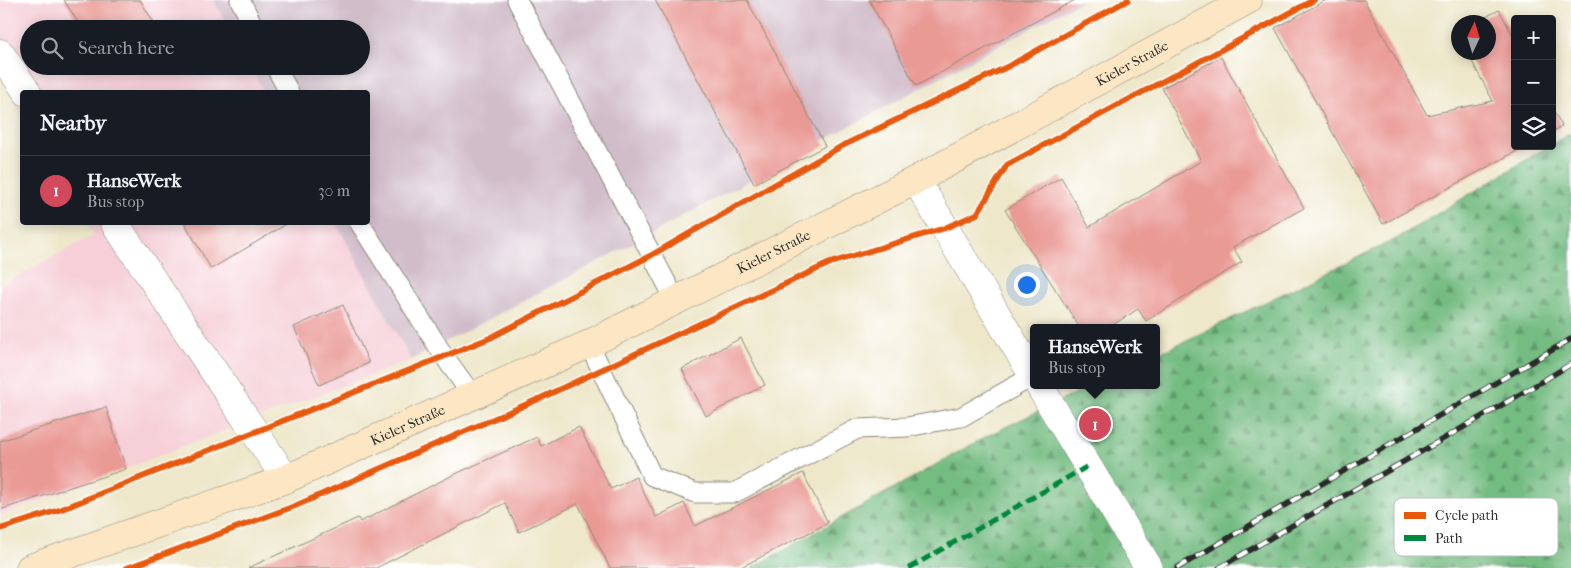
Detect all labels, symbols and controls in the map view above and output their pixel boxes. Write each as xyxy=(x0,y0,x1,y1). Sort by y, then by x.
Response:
north arrow xyxy=(1451,15,1496,60)
map controls xyxy=(1511,15,1556,150)
button: + xyxy=(1511,15,1556,60)
search box xyxy=(20,20,370,75)
icon: search xyxy=(38,34,66,62)
text: Search here xyxy=(78,37,174,59)
street label: Kieler Straße xyxy=(1093,37,1171,90)
button: − xyxy=(1511,60,1556,105)
button: layers xyxy=(1511,105,1556,150)
text: Nearby xyxy=(40,111,106,135)
text: HanseWerk xyxy=(87,170,181,192)
text: 1 xyxy=(53,181,59,200)
text: 30 m xyxy=(318,181,350,200)
text: Bus stop xyxy=(87,192,144,211)
street label: Kieler Straße xyxy=(734,226,813,278)
your location xyxy=(1014,272,1040,298)
popup xyxy=(1030,324,1160,389)
text: HanseWerk xyxy=(1048,336,1142,358)
text: Bus stop xyxy=(1048,358,1105,377)
street label: Kieler Straße xyxy=(368,401,448,449)
pin: 1 xyxy=(1079,405,1111,443)
legend xyxy=(1394,498,1558,556)
text: Cycle path xyxy=(1435,507,1499,524)
text: Path xyxy=(1435,530,1463,547)

